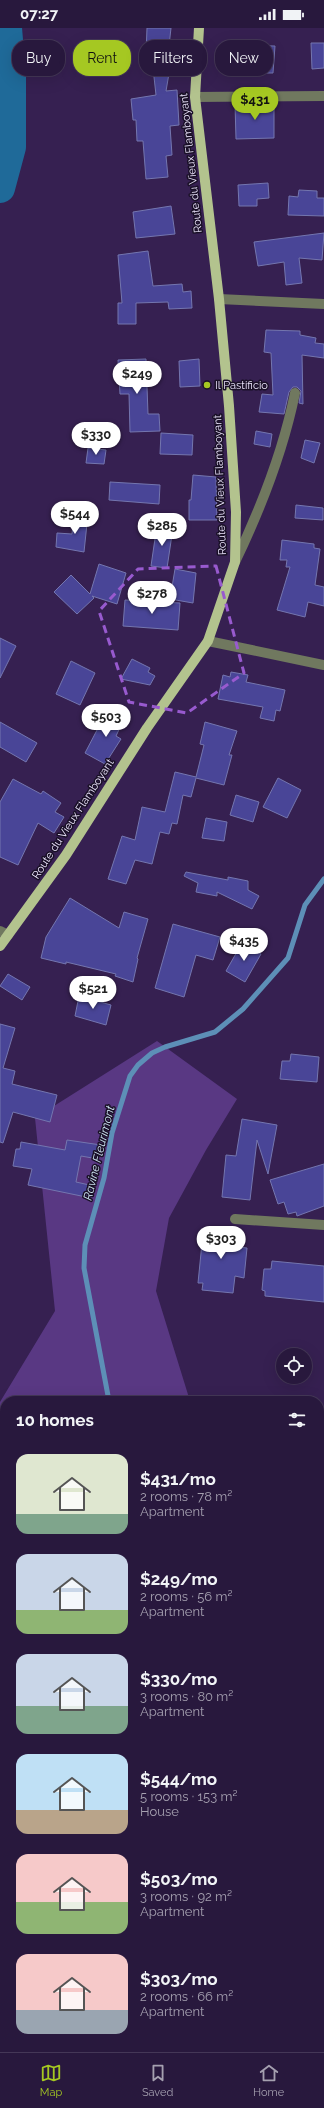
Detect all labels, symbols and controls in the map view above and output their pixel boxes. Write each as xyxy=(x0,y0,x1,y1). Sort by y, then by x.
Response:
text: 07:27 xyxy=(20,5,58,23)
chip: Buy xyxy=(12,40,65,76)
chip: Rent xyxy=(73,40,131,76)
chip: Filters xyxy=(139,40,207,76)
chip: New xyxy=(215,40,273,76)
pin: $431 xyxy=(231,87,279,121)
street label: Route du Vieux Flamboyant xyxy=(177,92,205,234)
text: $431 xyxy=(240,92,270,107)
pin: $249 xyxy=(113,361,161,395)
text: $249 xyxy=(122,366,152,381)
place label: Il Pastificio xyxy=(215,379,268,392)
marker: Il Pastificio xyxy=(202,380,212,390)
street label: Route du Vieux Flamboyant xyxy=(211,414,229,555)
pin: $330 xyxy=(72,422,120,456)
text: $330 xyxy=(81,427,111,442)
pin: $544 xyxy=(51,501,99,535)
text: $544 xyxy=(60,506,90,521)
pin: $285 xyxy=(138,513,186,547)
text: $285 xyxy=(147,518,177,533)
pin: $278 xyxy=(128,581,176,615)
text: $278 xyxy=(137,586,167,601)
pin: $503 xyxy=(82,704,130,738)
text: $503 xyxy=(91,709,121,724)
street label: Route du Vieux Flamboyant xyxy=(29,756,117,881)
pin: $435 xyxy=(220,928,268,962)
text: $435 xyxy=(229,933,259,948)
pin: $521 xyxy=(69,976,117,1010)
text: $521 xyxy=(78,981,108,996)
water label: Ravine Fleurimont xyxy=(80,1104,118,1202)
pin: $303 xyxy=(197,1226,245,1260)
text: $303 xyxy=(206,1231,236,1246)
map controls xyxy=(276,1348,312,1384)
button: locate xyxy=(276,1348,312,1384)
icon: filters xyxy=(286,1409,308,1431)
text: 10 homes xyxy=(16,1410,94,1430)
text: $431/mo xyxy=(140,1469,216,1489)
icon: home xyxy=(48,1470,96,1518)
text: 2 rooms · 78 m² xyxy=(140,1489,232,1504)
text: Apartment xyxy=(140,1504,204,1519)
text: $249/mo xyxy=(140,1569,218,1589)
icon: home xyxy=(48,1570,96,1618)
text: 2 rooms · 56 m² xyxy=(140,1589,232,1604)
text: Apartment xyxy=(140,1604,204,1619)
text: $330/mo xyxy=(140,1669,217,1689)
icon: home xyxy=(48,1670,96,1718)
text: 3 rooms · 80 m² xyxy=(140,1689,233,1704)
text: Apartment xyxy=(140,1704,204,1719)
text: $544/mo xyxy=(140,1769,217,1789)
icon: home xyxy=(48,1770,96,1818)
text: 5 rooms · 153 m² xyxy=(140,1789,237,1804)
text: House xyxy=(140,1804,179,1819)
text: $503/mo xyxy=(140,1869,218,1889)
icon: home xyxy=(48,1870,96,1918)
text: 3 rooms · 92 m² xyxy=(140,1889,232,1904)
text: Apartment xyxy=(140,1904,204,1919)
text: $303/mo xyxy=(140,1969,218,1989)
icon: home xyxy=(48,1970,96,2018)
text: 2 rooms · 66 m² xyxy=(140,1989,233,2004)
text: Apartment xyxy=(140,2004,204,2019)
tab: Map xyxy=(40,2062,62,2099)
tab: Saved xyxy=(142,2062,173,2099)
tab: Home xyxy=(253,2062,284,2099)

